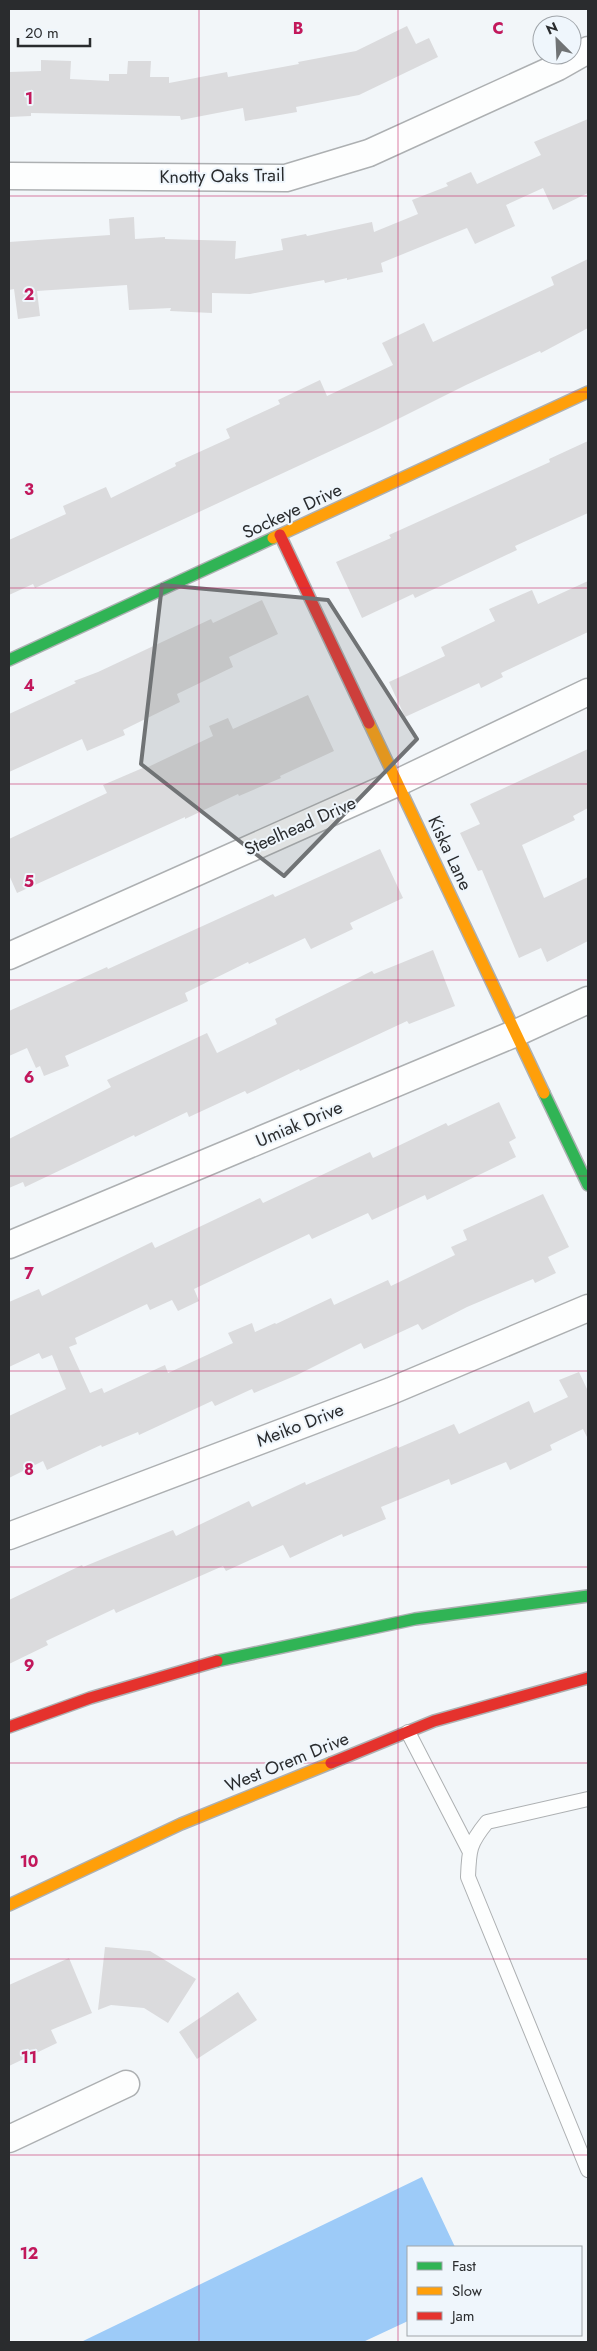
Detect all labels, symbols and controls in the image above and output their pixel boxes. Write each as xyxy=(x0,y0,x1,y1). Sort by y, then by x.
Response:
scale bar xyxy=(18,15,90,47)
north arrow xyxy=(532,15,582,65)
text: B xyxy=(293,17,303,40)
text: C xyxy=(492,17,504,40)
text: N xyxy=(543,17,561,40)
text: 20 m xyxy=(25,22,59,44)
text: 1 xyxy=(25,87,33,110)
street label: Knotty Oaks Trail xyxy=(159,162,285,190)
text: 2 xyxy=(24,283,34,306)
street label: Sockeye Drive xyxy=(238,477,346,545)
text: 3 xyxy=(24,478,34,501)
text: 4 xyxy=(23,674,35,697)
street label: Steelhead Drive xyxy=(240,790,360,862)
street label: Kiska Lane xyxy=(421,811,479,895)
text: 5 xyxy=(24,870,34,893)
text: 6 xyxy=(24,1066,34,1089)
street label: Umiak Drive xyxy=(252,1094,346,1154)
text: 7 xyxy=(24,1262,34,1285)
street label: Meiko Drive xyxy=(253,1396,347,1454)
text: 8 xyxy=(24,1458,34,1481)
text: 9 xyxy=(24,1654,34,1677)
street label: West Orem Drive xyxy=(221,1725,353,1799)
text: 10 xyxy=(20,1850,38,1873)
text: 11 xyxy=(21,2046,37,2069)
text: 12 xyxy=(20,2242,38,2265)
legend xyxy=(407,2246,582,2336)
text: Fast xyxy=(452,2255,476,2277)
text: Slow xyxy=(452,2280,483,2302)
text: Jam xyxy=(450,2305,475,2327)

